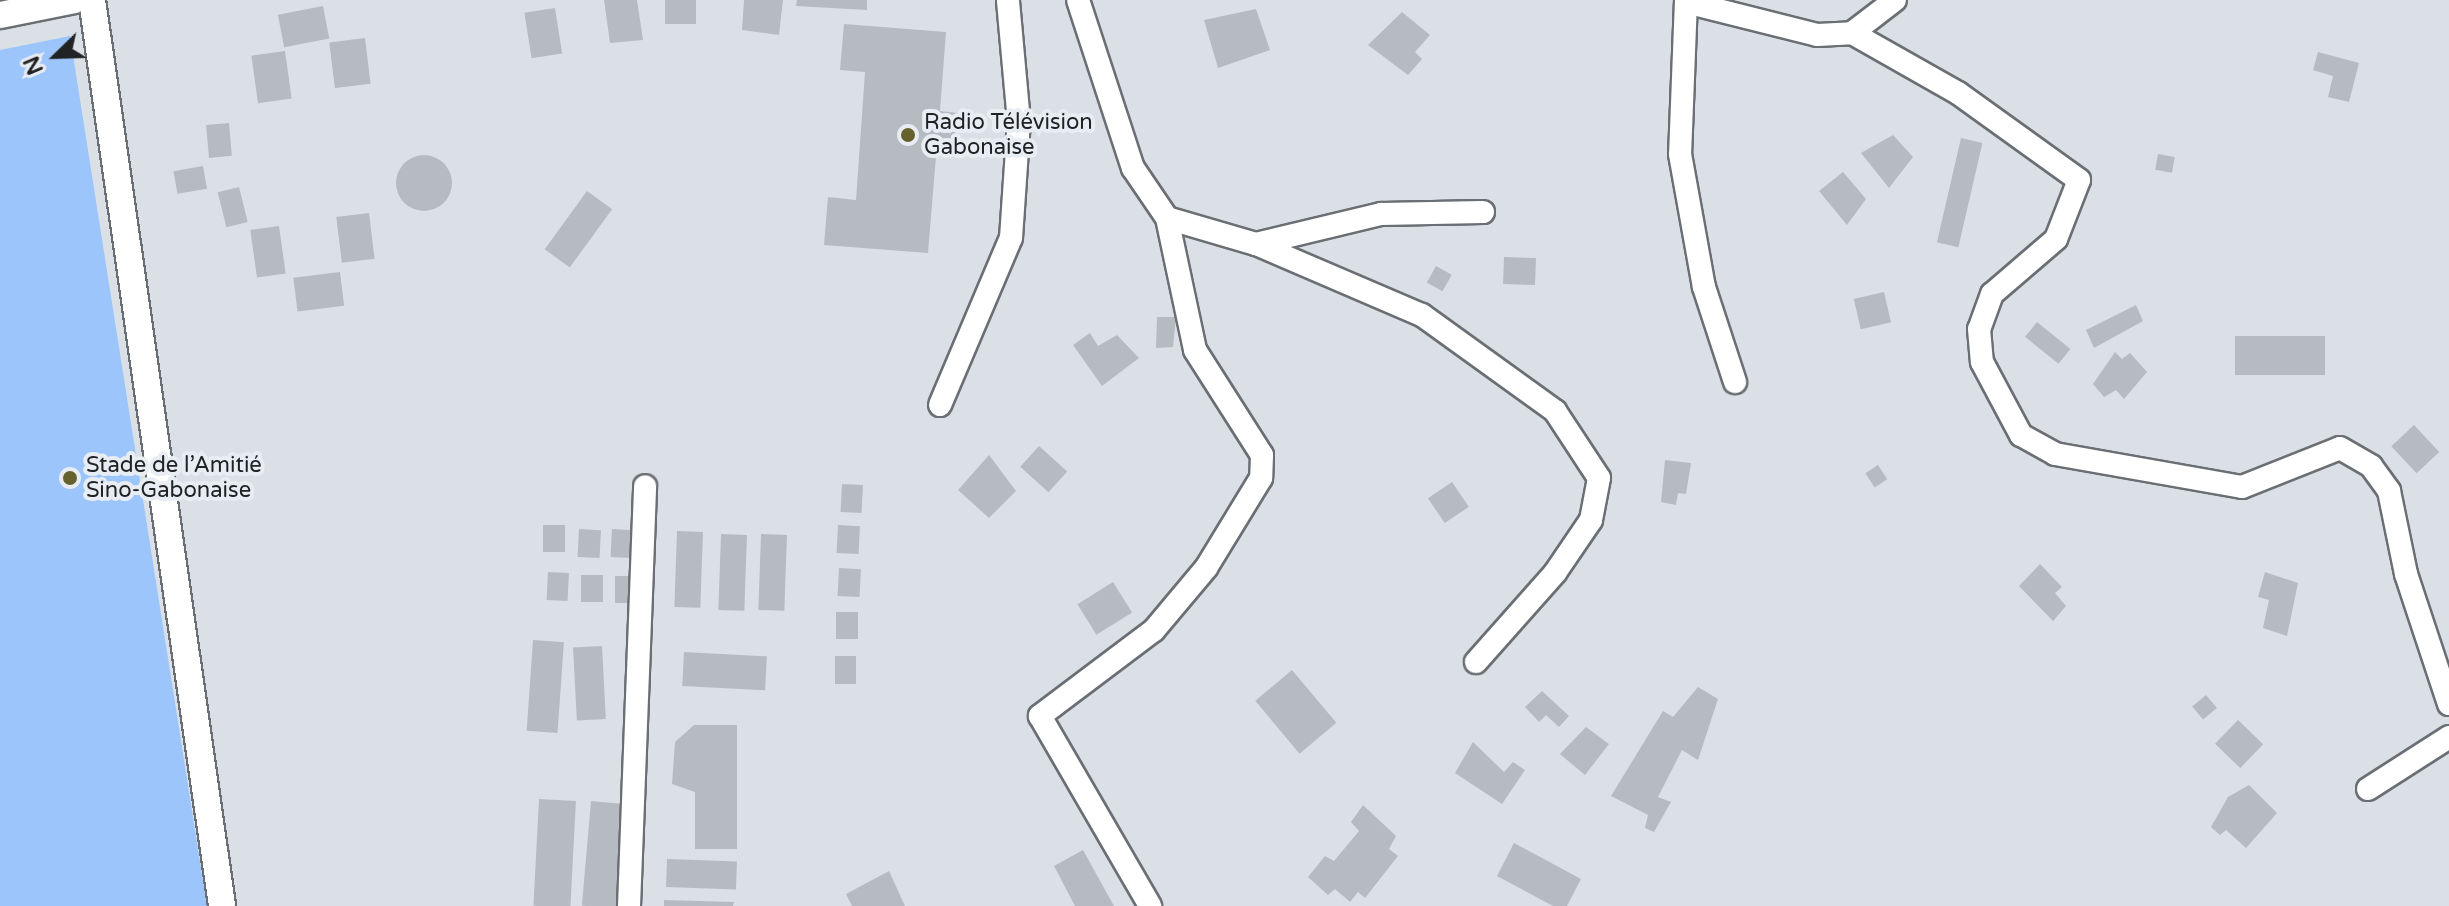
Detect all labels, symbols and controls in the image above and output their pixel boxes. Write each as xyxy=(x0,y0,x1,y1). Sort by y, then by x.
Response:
north arrow xyxy=(16,16,96,96)
text: N xyxy=(18,52,49,79)
place label: Radio Télévision Gabonaise xyxy=(924,109,1093,160)
marker: Radio Télévision Gabonaise xyxy=(899,126,917,144)
place label: Stade de l’Amitié Sino-Gabonaise xyxy=(86,452,262,504)
marker: Stade de l’Amitié Sino-Gabonaise xyxy=(61,469,79,487)

